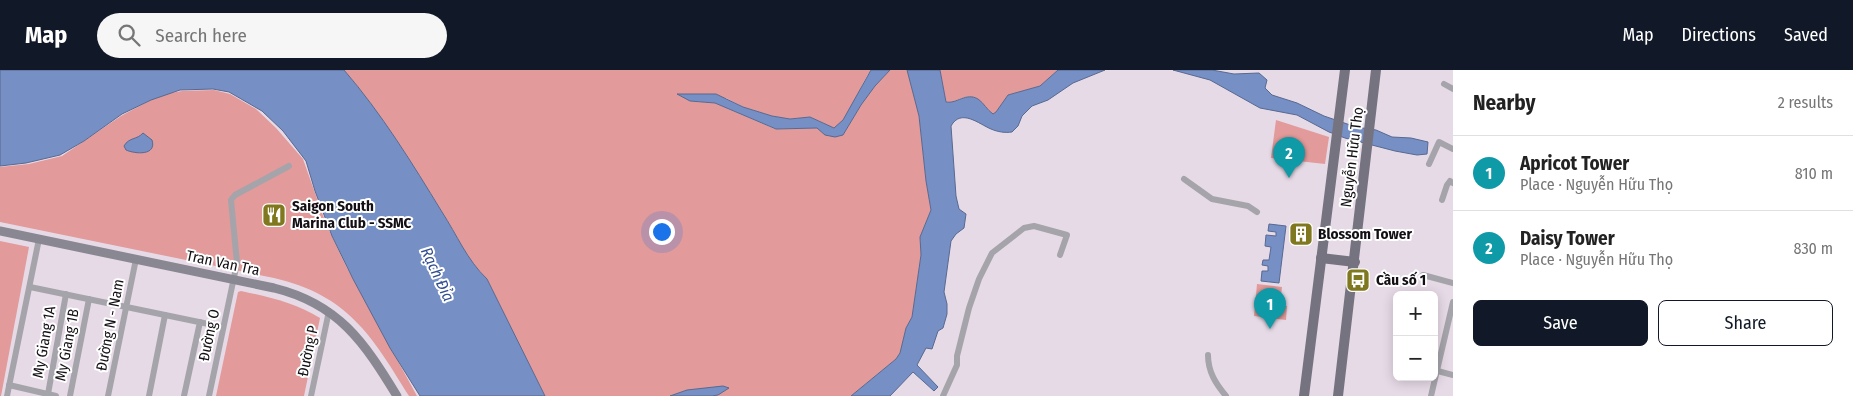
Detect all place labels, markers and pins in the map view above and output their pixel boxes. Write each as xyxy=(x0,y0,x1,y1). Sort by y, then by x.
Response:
pin: 2 xyxy=(1273,137,1305,178)
place label: Saigon South Marina Club - SSMC xyxy=(292,197,412,232)
restaurant icon: Saigon South Marina Club - SSMC xyxy=(261,202,287,228)
building icon: Blossom Tower xyxy=(1288,221,1314,247)
place label: Blossom Tower xyxy=(1318,225,1412,243)
bus stop icon: Cầu số 1 xyxy=(1345,267,1371,293)
place label: Cầu số 1 xyxy=(1376,271,1426,289)
pin: 1 xyxy=(1254,288,1286,329)

